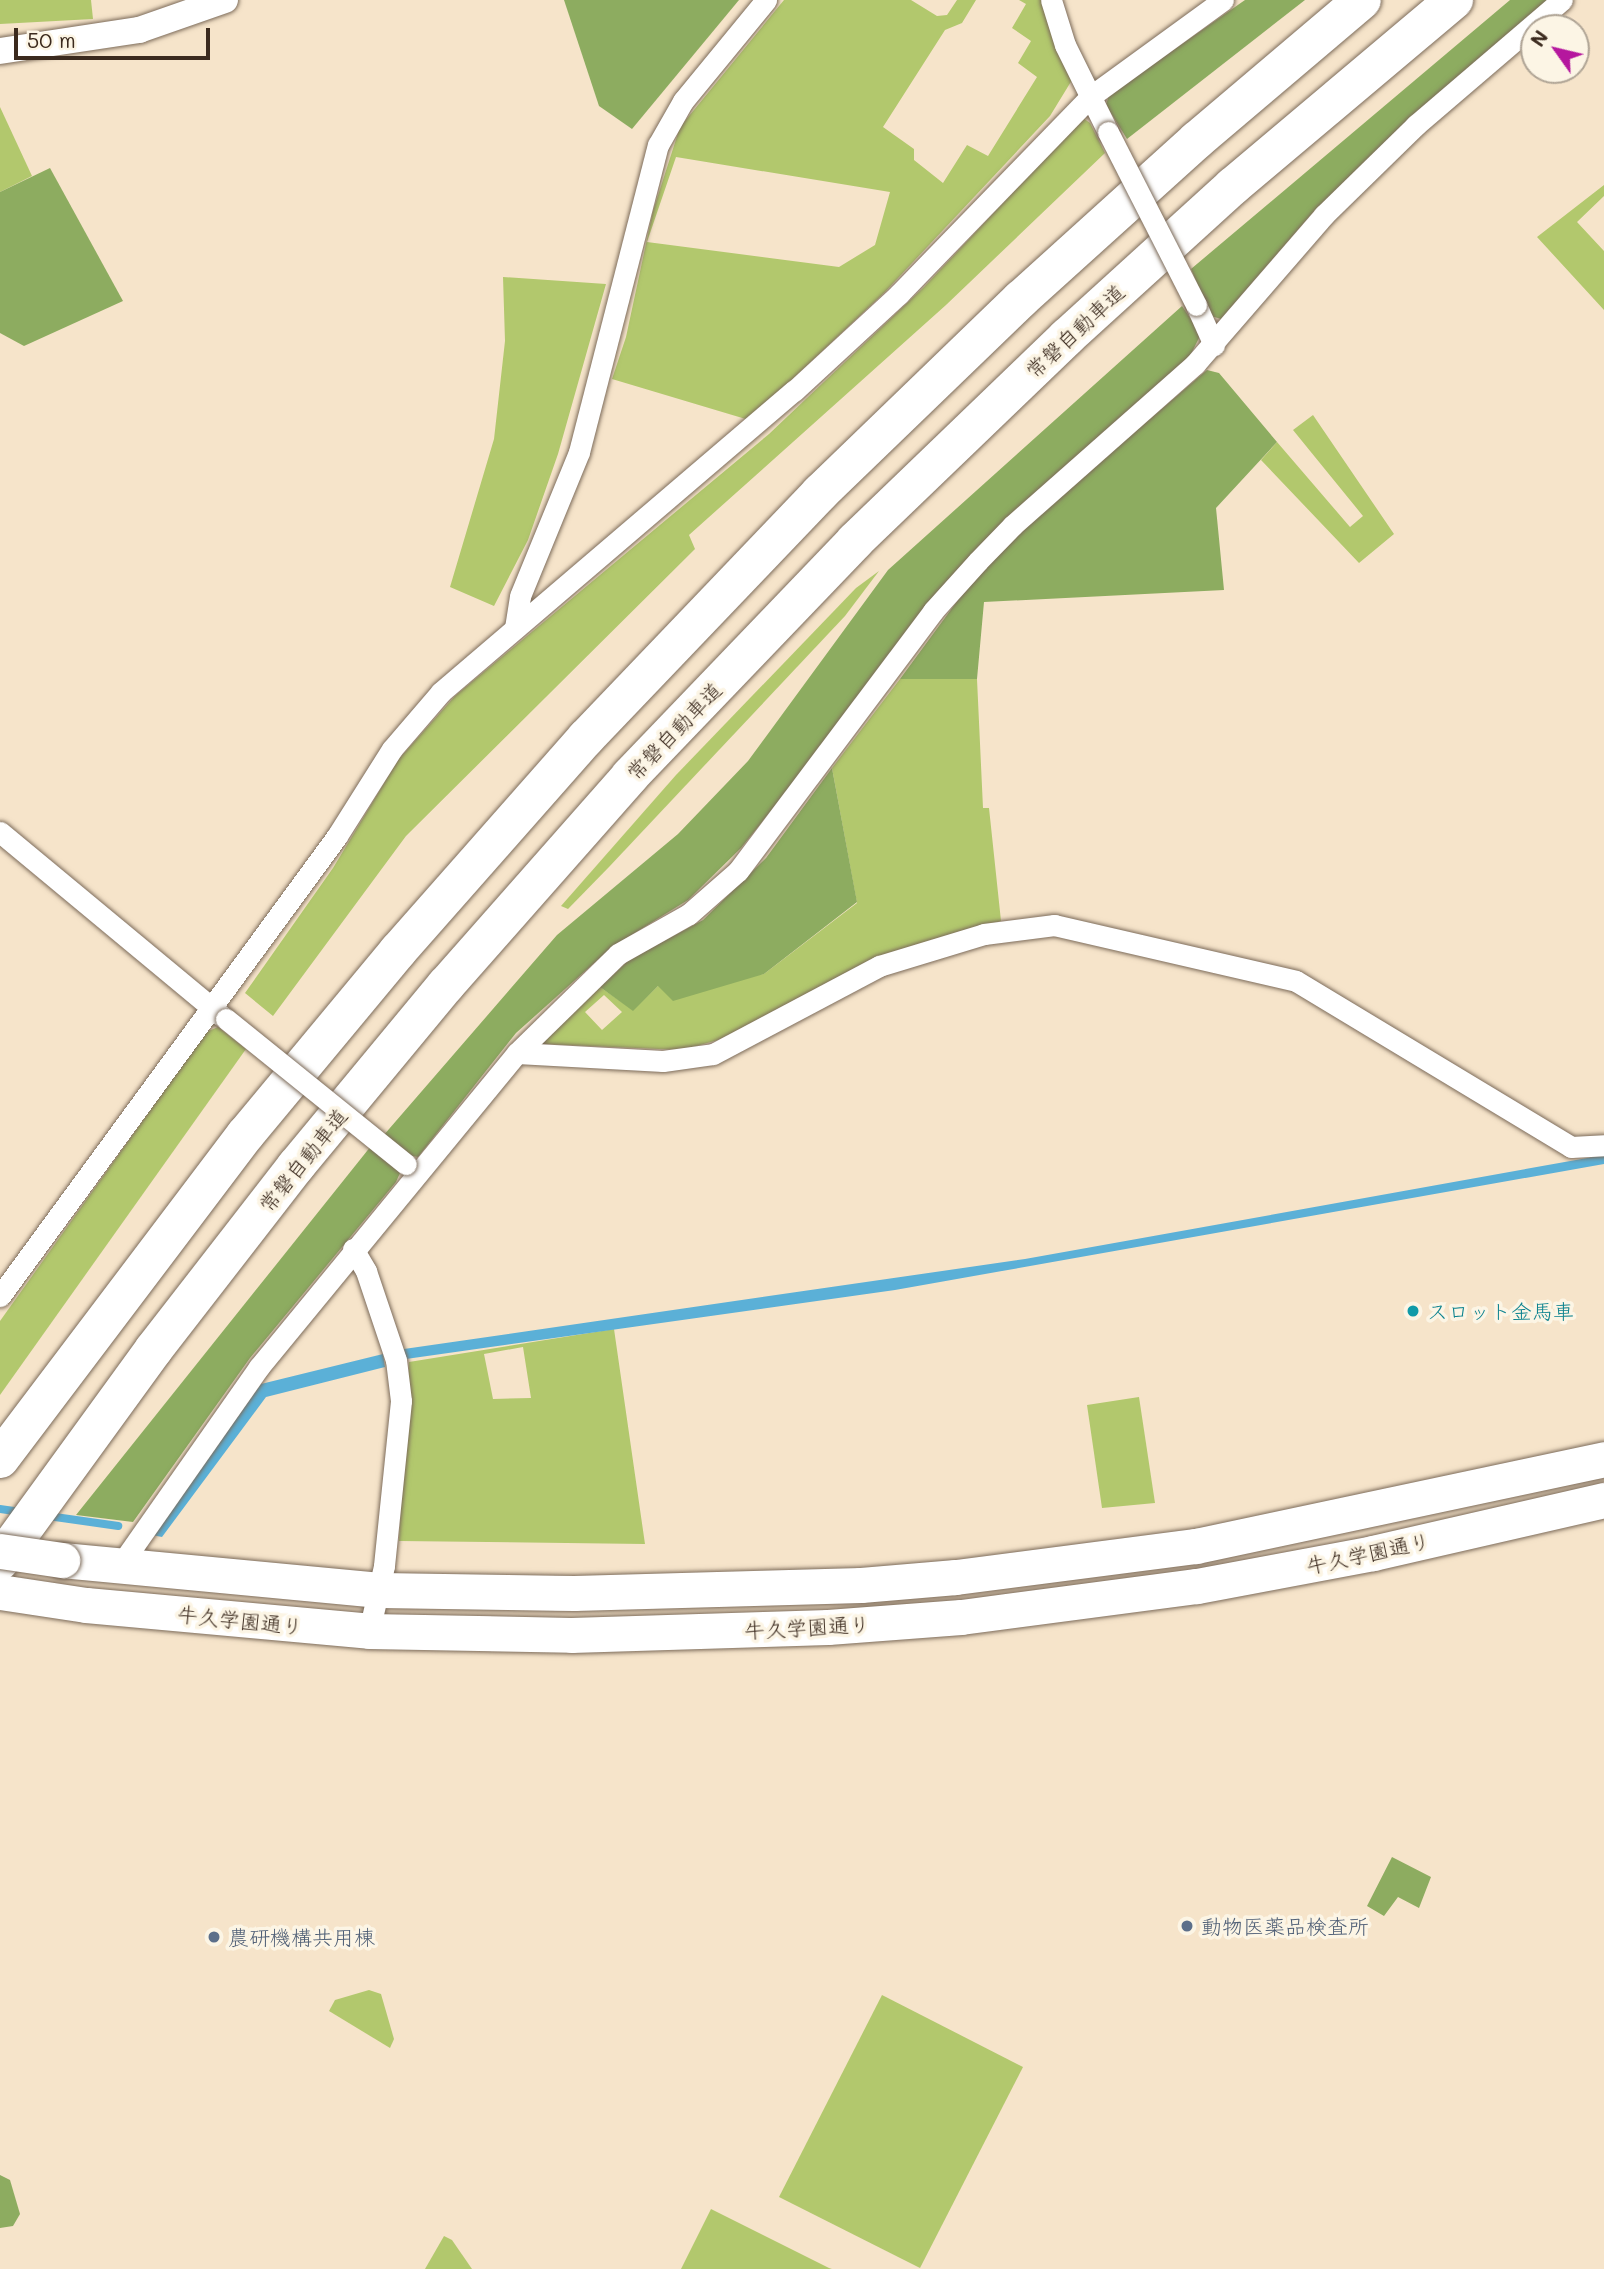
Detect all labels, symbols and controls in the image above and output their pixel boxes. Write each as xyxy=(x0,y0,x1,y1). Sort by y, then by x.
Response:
scale bar xyxy=(18,14,214,58)
north arrow xyxy=(1520,14,1590,84)
text: N xyxy=(1524,25,1553,51)
text: 50 m xyxy=(27,26,76,53)
street label: 常磐自動車道 xyxy=(1020,279,1130,383)
street label: 常磐自動車道 xyxy=(621,677,727,785)
street label: 常磐自動車道 xyxy=(254,1103,352,1217)
place label: スロット金馬車 xyxy=(1427,1298,1574,1324)
marker: スロット金馬車 xyxy=(1405,1303,1421,1319)
street label: 牛久学園通り xyxy=(1304,1528,1432,1578)
street label: 牛久学園通り xyxy=(176,1601,304,1639)
street label: 牛久学園通り xyxy=(743,1611,871,1643)
place label: 動物医薬品検査所 xyxy=(1201,1913,1369,1939)
marker: 動物医薬品検査所 xyxy=(1179,1918,1195,1934)
place label: 農研機構共用棟 xyxy=(228,1924,375,1950)
marker: 農研機構共用棟 xyxy=(206,1929,222,1945)

